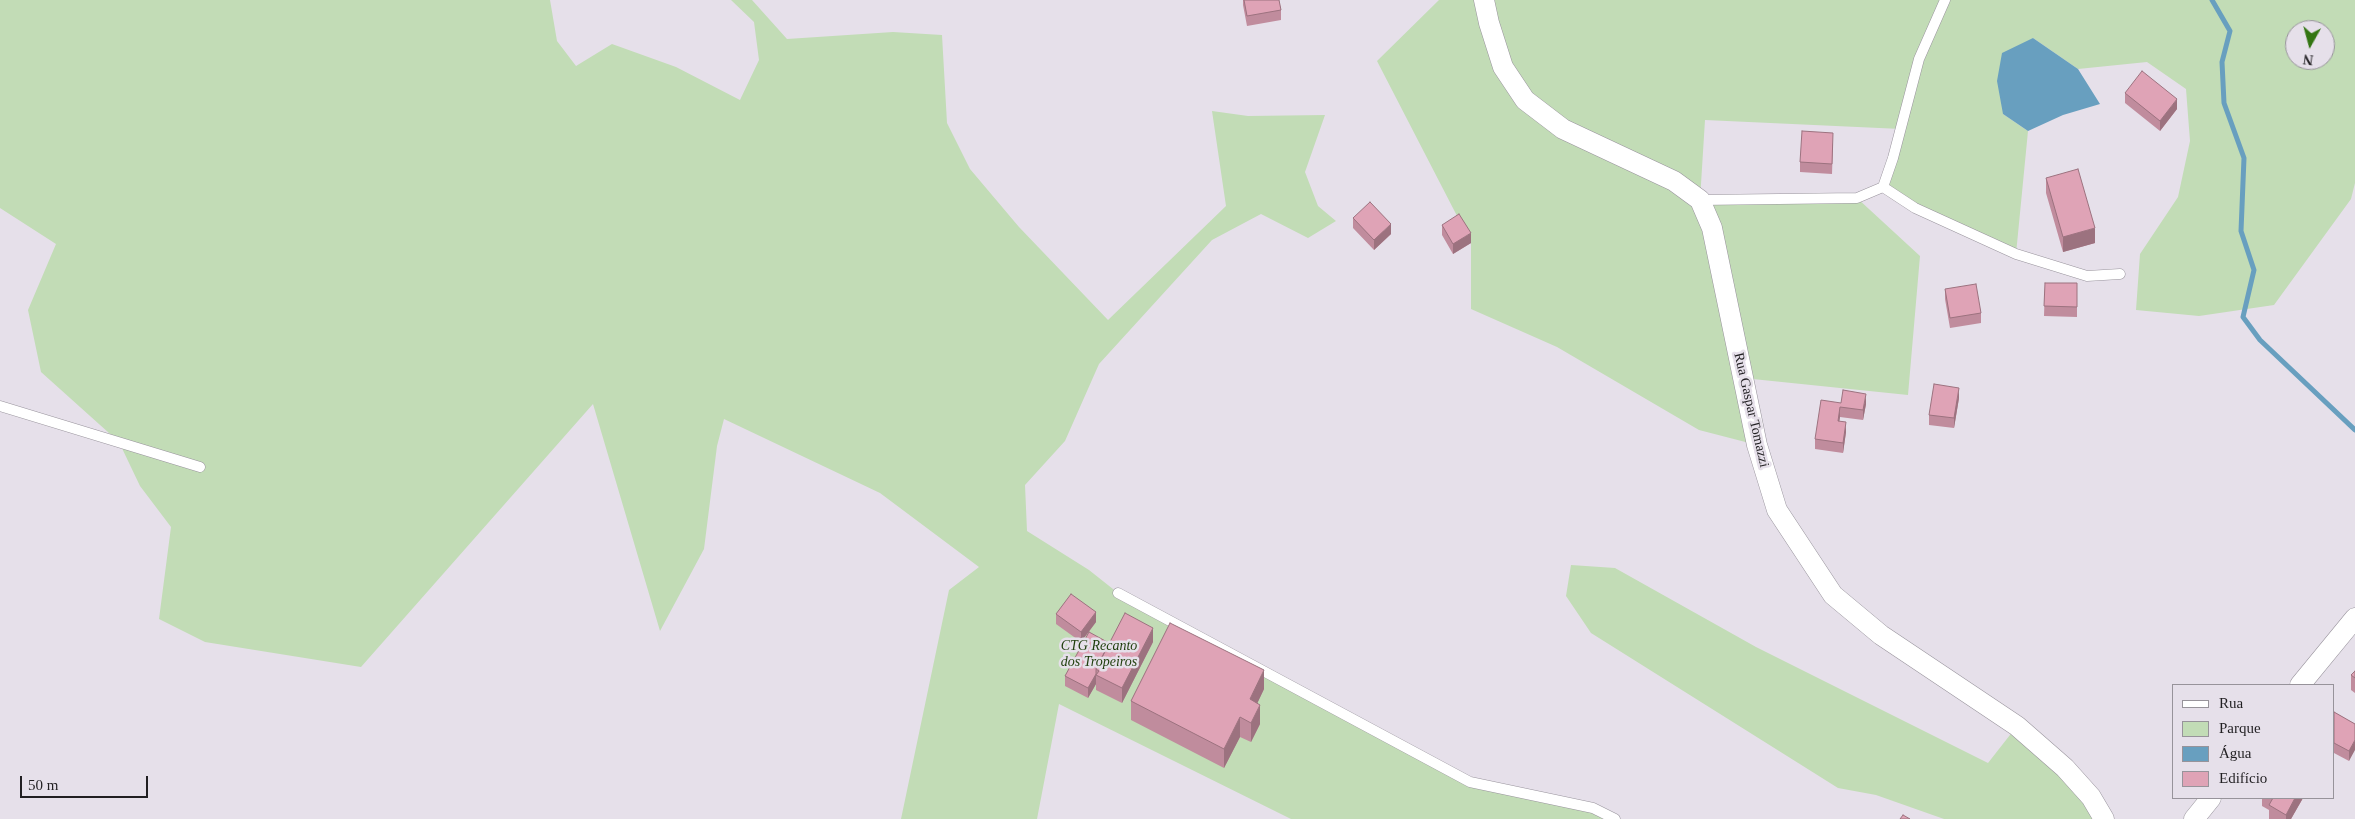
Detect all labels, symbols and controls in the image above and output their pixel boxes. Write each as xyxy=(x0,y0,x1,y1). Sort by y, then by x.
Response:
north arrow xyxy=(2285,20,2335,70)
text: N xyxy=(2302,51,2314,67)
street label: Rua Gaspar Tomazzi xyxy=(1730,351,1772,469)
park label: CTG Recanto dos Tropeiros xyxy=(1061,638,1137,670)
legend xyxy=(2172,684,2335,799)
text: Rua xyxy=(2219,695,2243,711)
text: Parque xyxy=(2219,720,2261,736)
text: Água xyxy=(2219,745,2252,761)
scale bar xyxy=(22,766,150,798)
text: Edifício xyxy=(2219,770,2267,786)
text: 50 m xyxy=(28,777,58,793)

